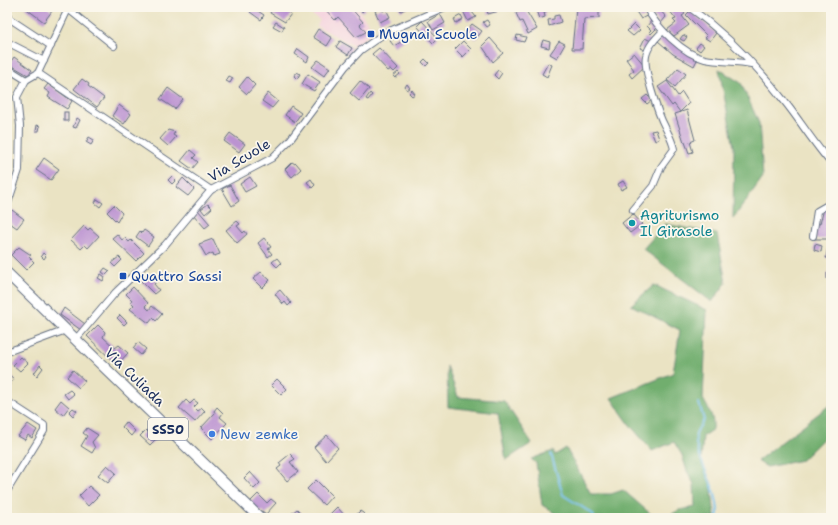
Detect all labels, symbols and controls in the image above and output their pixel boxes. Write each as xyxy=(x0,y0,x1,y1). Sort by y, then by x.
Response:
place label: Mugnai Scuole xyxy=(379,25,478,43)
marker: Mugnai Scuole xyxy=(366,29,376,39)
street label: Via Scuole xyxy=(205,134,273,186)
place label: Agriturismo Il Girasole xyxy=(640,206,719,240)
marker: Agriturismo Il Girasole xyxy=(627,218,637,228)
place label: Quattro Sassi xyxy=(131,267,222,285)
marker: Quattro Sassi xyxy=(118,271,128,281)
street label: Via Culiada xyxy=(101,344,169,410)
road number: SS50 xyxy=(148,418,188,440)
place label: New zemke xyxy=(220,425,299,443)
marker: New zemke xyxy=(207,429,217,439)

